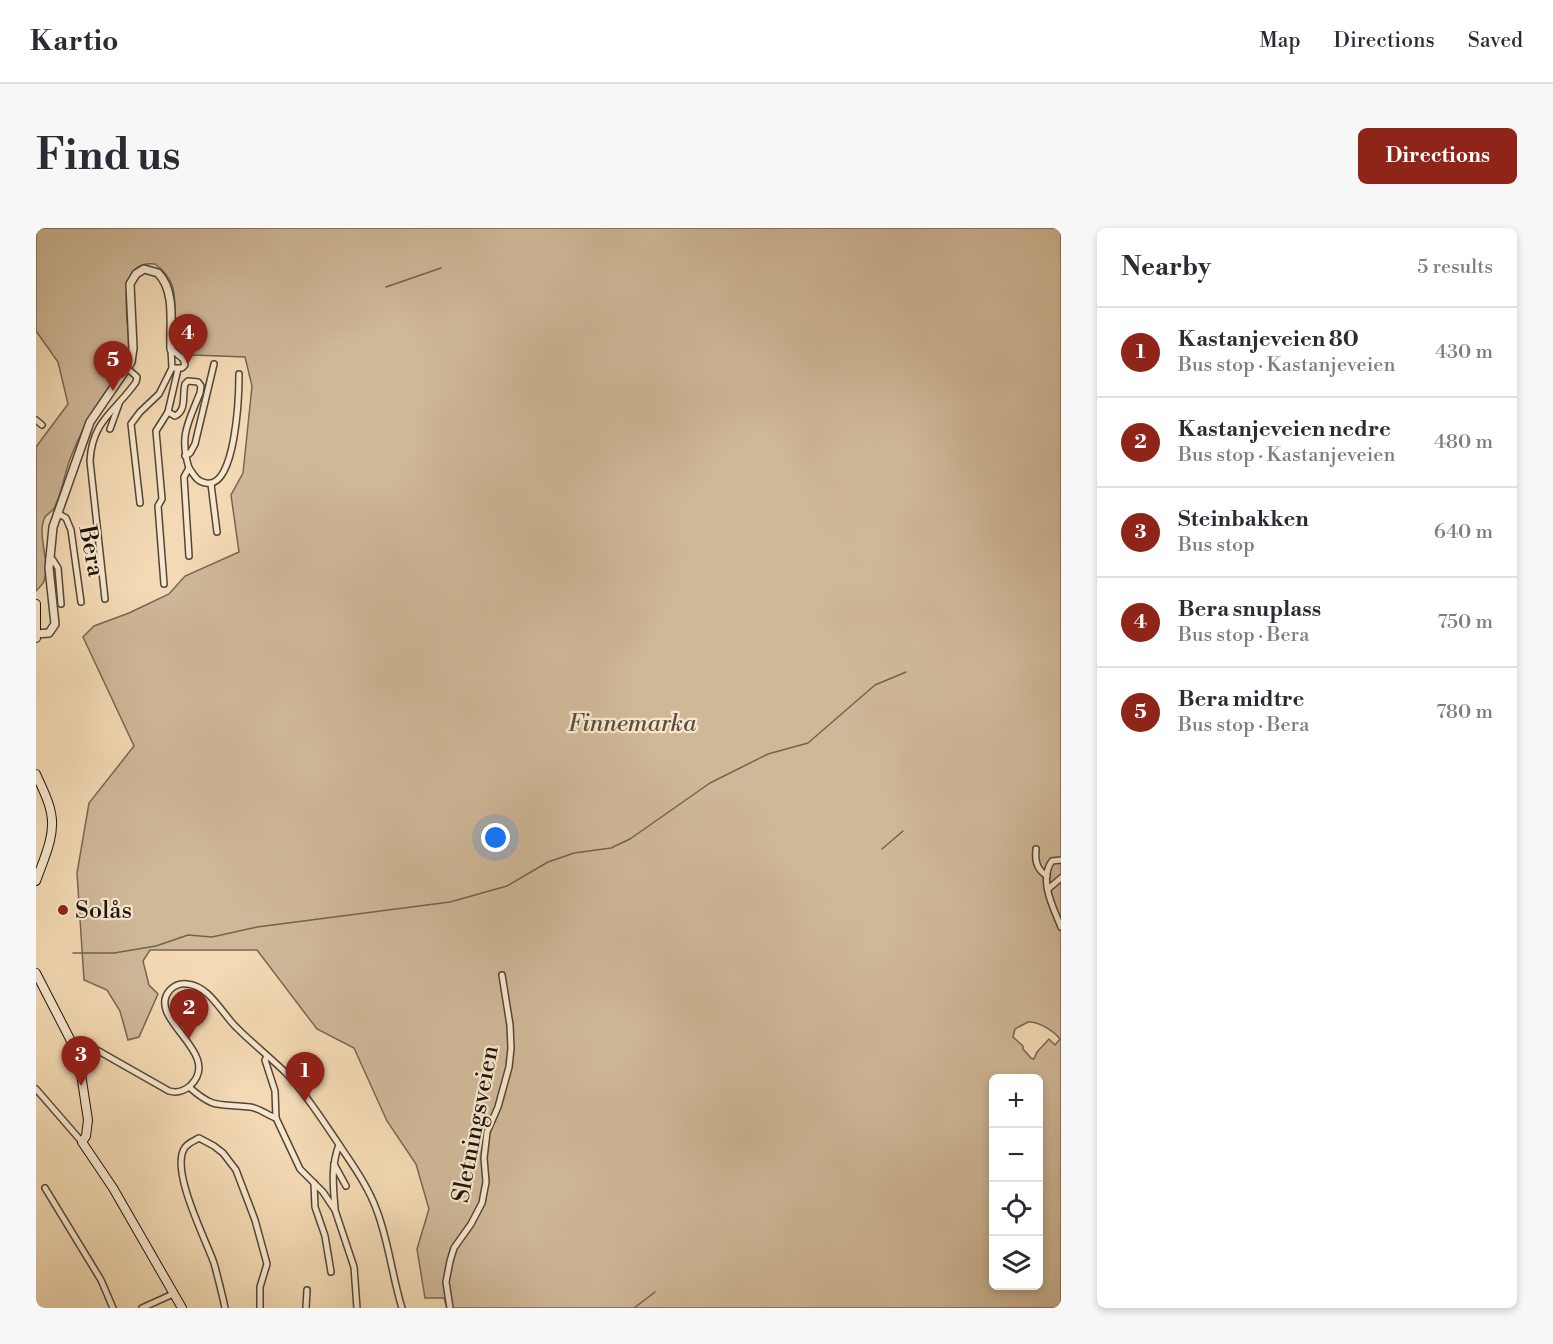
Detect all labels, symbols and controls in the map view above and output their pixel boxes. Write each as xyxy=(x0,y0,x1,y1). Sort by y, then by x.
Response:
text: Kartio xyxy=(30,24,119,59)
text: Map xyxy=(1259,28,1301,54)
text: Directions xyxy=(1334,28,1435,54)
text: Saved xyxy=(1468,28,1523,54)
button: Directions xyxy=(1358,128,1517,184)
text: Find us xyxy=(36,130,180,183)
text: Nearby xyxy=(1121,251,1211,283)
text: 5 results xyxy=(1417,255,1493,280)
pin: 4 xyxy=(168,314,208,364)
text: Kastanjeveien 80 xyxy=(1178,326,1359,353)
text: 1 xyxy=(1136,340,1145,365)
text: 430 m xyxy=(1435,340,1493,365)
pin: 5 xyxy=(94,342,133,391)
text: Bus stop · Kastanjeveien xyxy=(1178,353,1395,378)
text: Kastanjeveien nedre xyxy=(1178,416,1391,443)
text: 2 xyxy=(1134,430,1147,455)
text: 480 m xyxy=(1434,430,1493,455)
text: Bus stop · Kastanjeveien xyxy=(1178,443,1395,468)
text: Steinbakken xyxy=(1178,506,1309,533)
text: 3 xyxy=(1134,520,1147,545)
text: 640 m xyxy=(1434,520,1493,545)
street label: Bera xyxy=(71,522,111,580)
text: Bus stop xyxy=(1178,533,1255,558)
text: Bera snuplass xyxy=(1178,596,1321,623)
text: 4 xyxy=(1134,610,1147,635)
text: 750 m xyxy=(1437,610,1493,635)
text: Bus stop · Bera xyxy=(1178,623,1309,648)
text: Bera midtre xyxy=(1178,686,1304,713)
text: 5 xyxy=(1134,700,1147,725)
text: 780 m xyxy=(1436,700,1493,725)
park label: Finnemarka xyxy=(568,709,697,739)
text: Bus stop · Bera xyxy=(1178,713,1309,738)
your location xyxy=(481,823,510,852)
place label: Solås xyxy=(75,896,132,926)
marker: Solås xyxy=(56,903,70,917)
pin: 2 xyxy=(170,990,208,1039)
pin: 3 xyxy=(62,1036,100,1086)
street label: Sletningsveien xyxy=(446,1043,506,1205)
pin: 1 xyxy=(286,1052,324,1102)
map controls xyxy=(989,1074,1043,1290)
button: + xyxy=(989,1074,1043,1128)
button: − xyxy=(989,1128,1043,1182)
button: locate xyxy=(989,1182,1043,1236)
button: layers xyxy=(989,1236,1043,1290)

